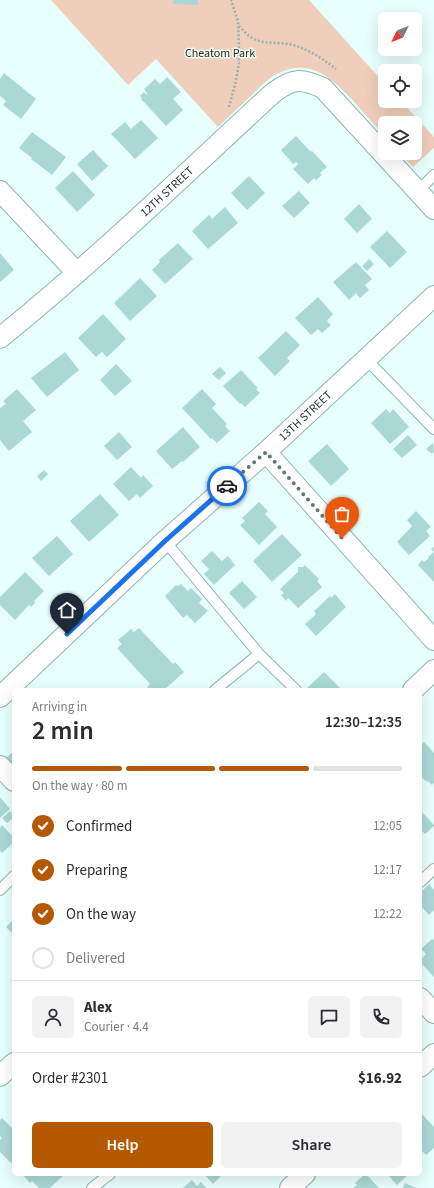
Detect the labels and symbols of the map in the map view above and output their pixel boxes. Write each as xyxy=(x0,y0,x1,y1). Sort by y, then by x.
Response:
north arrow xyxy=(378,12,422,56)
park label: Cheatom Park xyxy=(185,45,255,62)
street label: 12TH STREET xyxy=(136,162,198,221)
street label: 13TH STREET xyxy=(275,386,336,445)
courier xyxy=(207,466,247,506)
pin xyxy=(325,497,359,538)
pin xyxy=(50,593,84,634)

